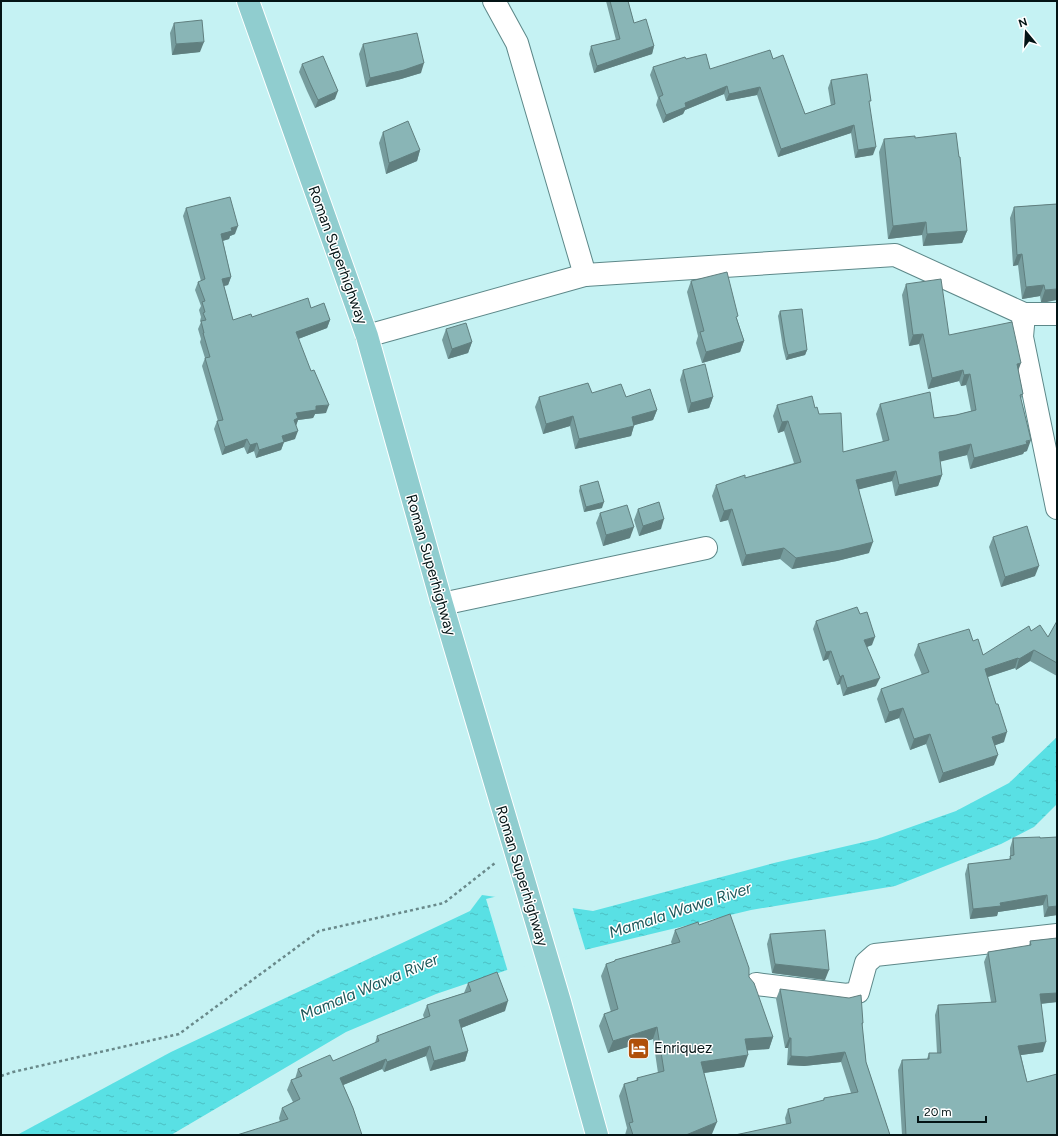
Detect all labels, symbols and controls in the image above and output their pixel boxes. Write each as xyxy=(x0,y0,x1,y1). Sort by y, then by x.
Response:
north arrow xyxy=(1006,12,1046,52)
text: N xyxy=(1017,15,1029,30)
street label: Roman Superhighway xyxy=(305,183,371,327)
street label: Roman Superhighway xyxy=(402,492,460,638)
street label: Roman Superhighway xyxy=(492,803,552,949)
water label: Mamala Wawa River xyxy=(606,878,754,942)
water label: Mamala Wawa River xyxy=(297,949,442,1025)
hotel icon: Enriquez xyxy=(626,1035,652,1061)
place label: Enriquez xyxy=(654,1039,712,1057)
scale bar xyxy=(918,1098,986,1124)
text: 20 m xyxy=(924,1105,952,1119)

